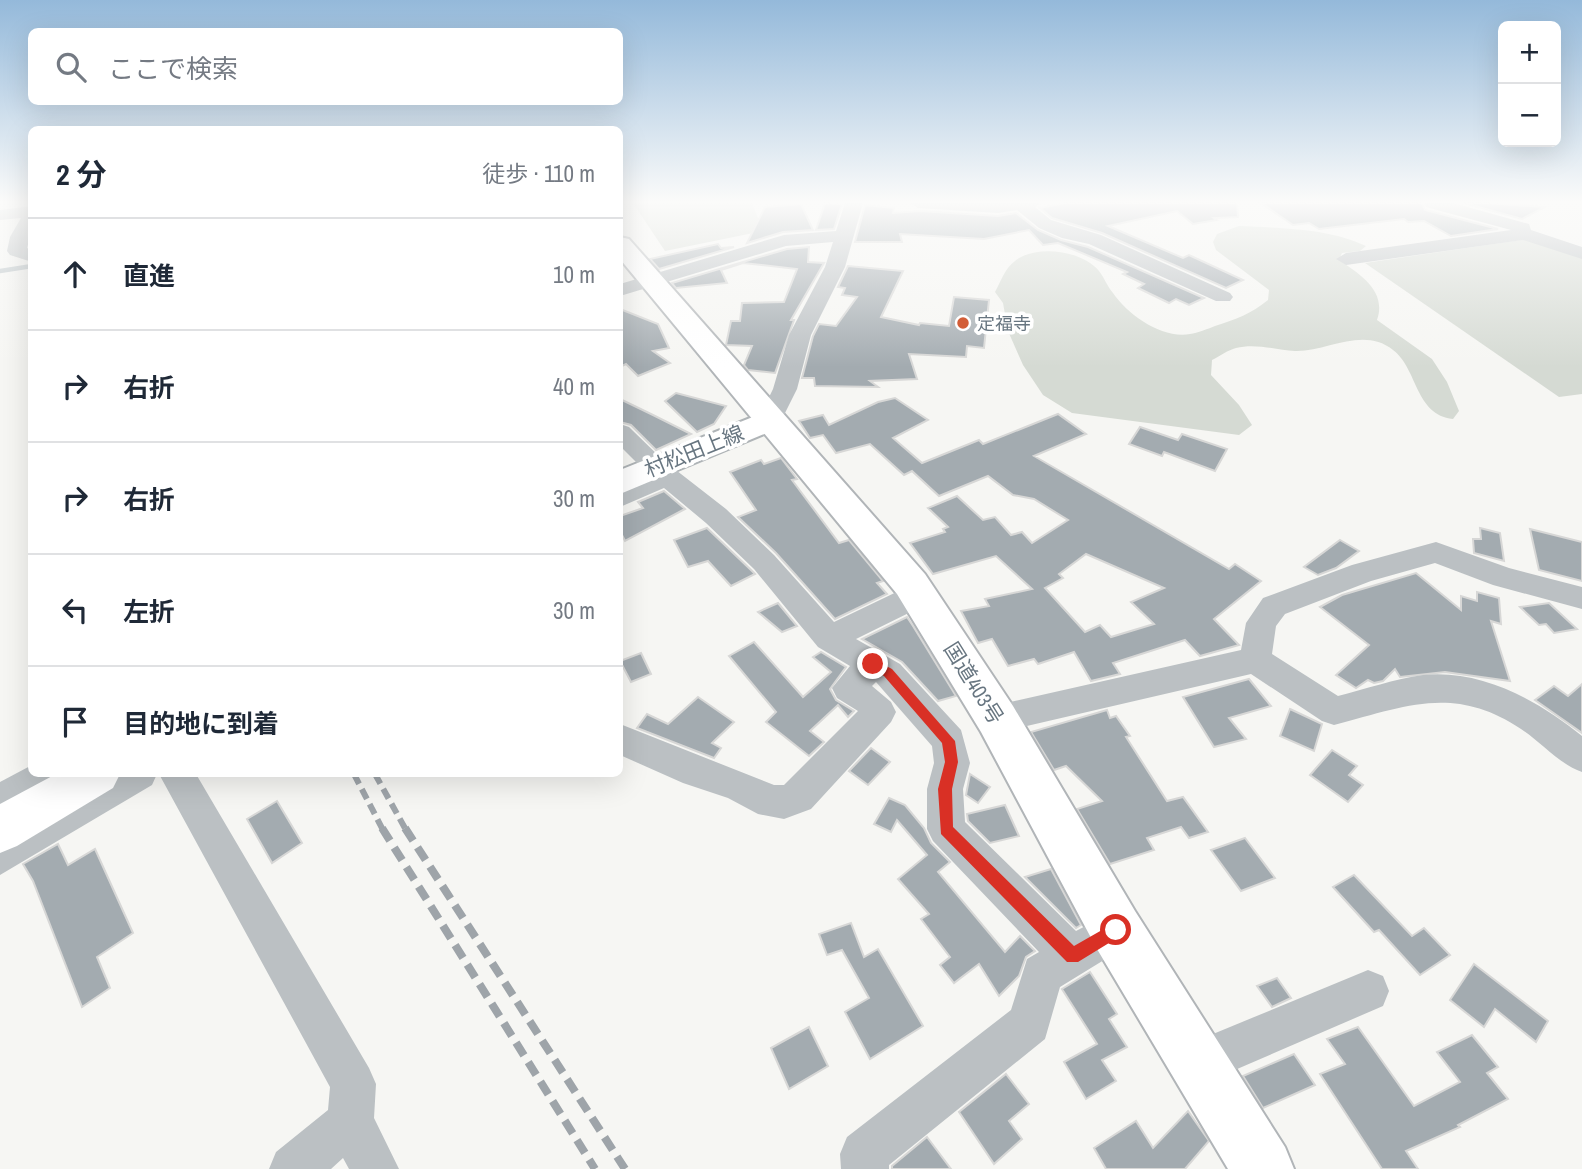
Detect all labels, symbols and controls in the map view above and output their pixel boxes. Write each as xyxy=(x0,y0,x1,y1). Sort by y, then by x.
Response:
map controls xyxy=(1498,21,1561,147)
button: + xyxy=(1498,21,1561,84)
search box xyxy=(28,28,623,105)
icon: search xyxy=(52,48,90,86)
text: ここで検索 xyxy=(108,51,238,86)
button: − xyxy=(1498,84,1561,147)
text: 2 分 xyxy=(56,154,107,194)
text: 徒歩 · 110 m xyxy=(482,158,595,189)
icon: ahead xyxy=(56,255,94,293)
text: 直進 xyxy=(123,258,175,293)
text: 10 m xyxy=(553,259,595,290)
place label: 定福寺 xyxy=(977,311,1031,336)
marker: 定福寺 xyxy=(955,315,971,331)
icon: right xyxy=(56,367,94,405)
text: 右折 xyxy=(123,370,175,405)
text: 40 m xyxy=(553,371,595,402)
street label: 村松田上線 xyxy=(640,418,748,484)
icon: right xyxy=(56,479,94,517)
text: 右折 xyxy=(123,482,175,517)
text: 30 m xyxy=(553,483,595,514)
icon: left xyxy=(56,591,94,629)
text: 左折 xyxy=(123,594,175,629)
text: 30 m xyxy=(553,595,595,626)
street label: 国道403号 xyxy=(937,636,1011,730)
route end xyxy=(857,648,888,679)
icon: arrive xyxy=(56,703,94,741)
text: 目的地に到着 xyxy=(123,706,279,741)
route start xyxy=(1100,914,1131,945)

